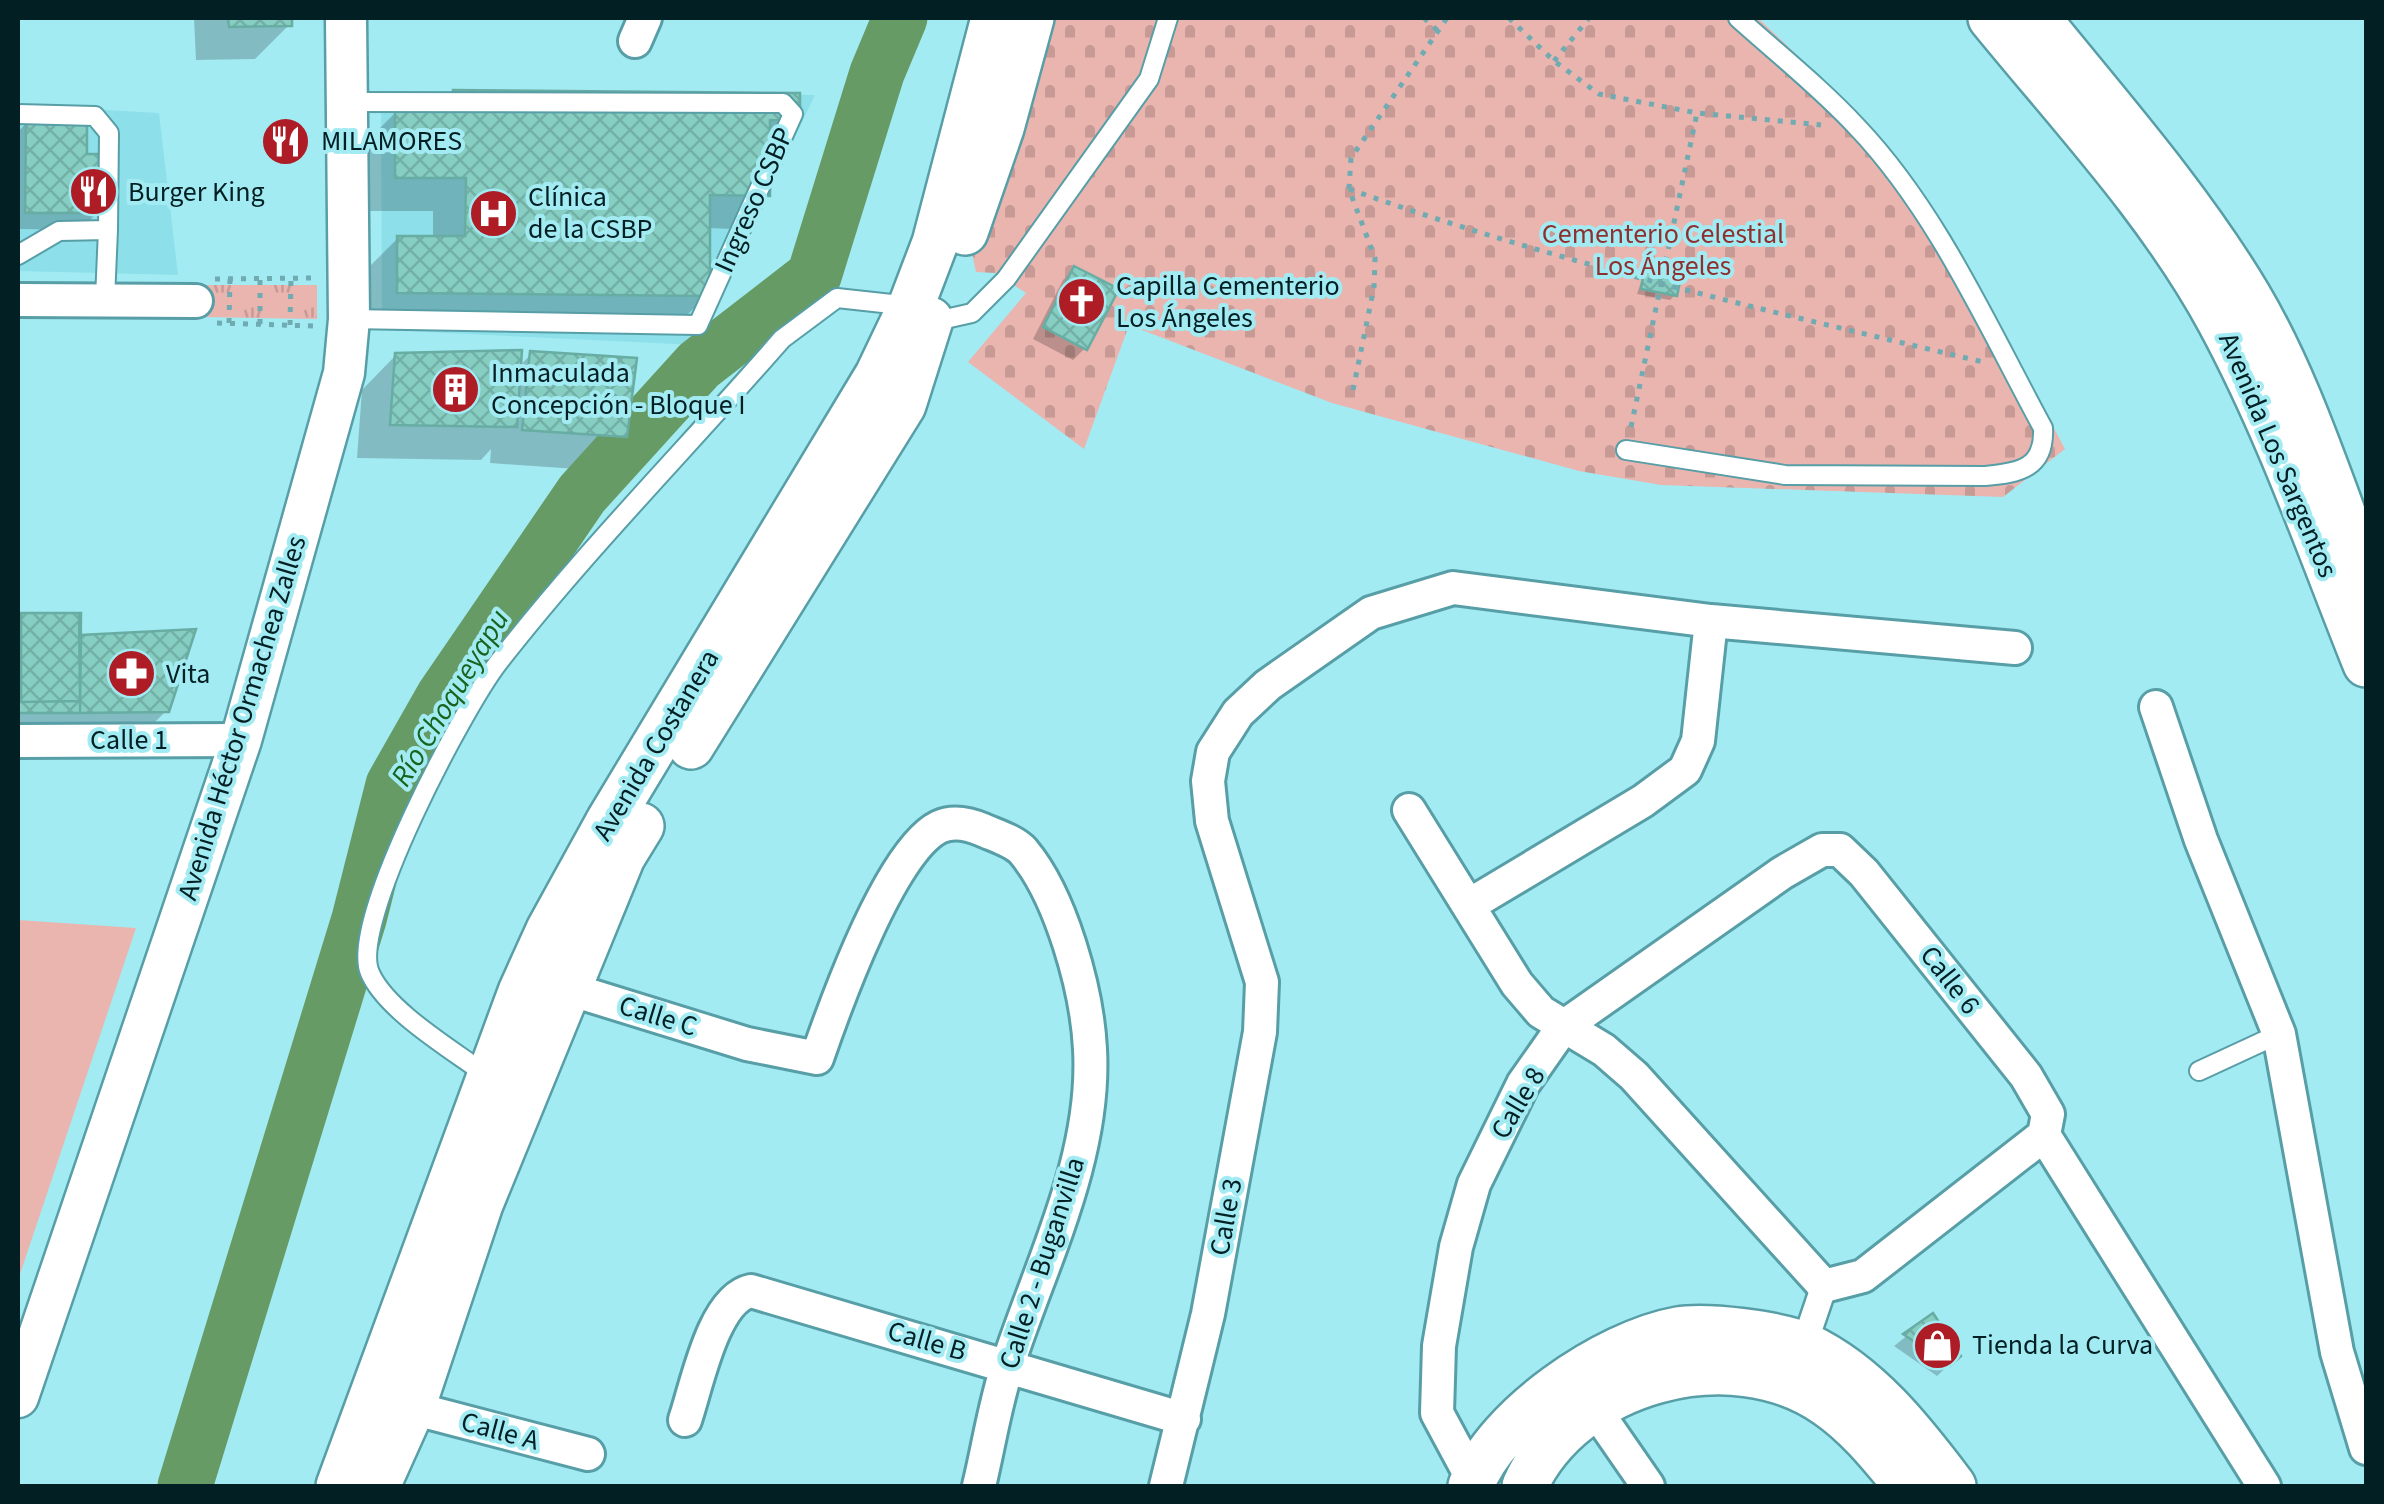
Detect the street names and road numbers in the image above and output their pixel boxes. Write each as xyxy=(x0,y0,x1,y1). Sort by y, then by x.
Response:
street label: Ingreso CSBP xyxy=(704,121,804,279)
street label: Avenida Los Sargentos xyxy=(2208,326,2348,584)
street label: Avenida Héctor Ormachea Zalles xyxy=(167,531,317,905)
street label: Avenida Costanera xyxy=(583,642,729,848)
street label: Calle 1 xyxy=(90,720,168,760)
street label: Calle 6 xyxy=(1910,937,1990,1023)
street label: Calle C xyxy=(614,985,702,1047)
street label: Calle 8 xyxy=(1481,1059,1555,1147)
street label: Calle 2 - Buganvilla xyxy=(989,1152,1095,1374)
street label: Calle 3 xyxy=(1200,1175,1252,1259)
street label: Calle B xyxy=(883,1311,971,1371)
street label: Calle A xyxy=(457,1401,544,1461)

